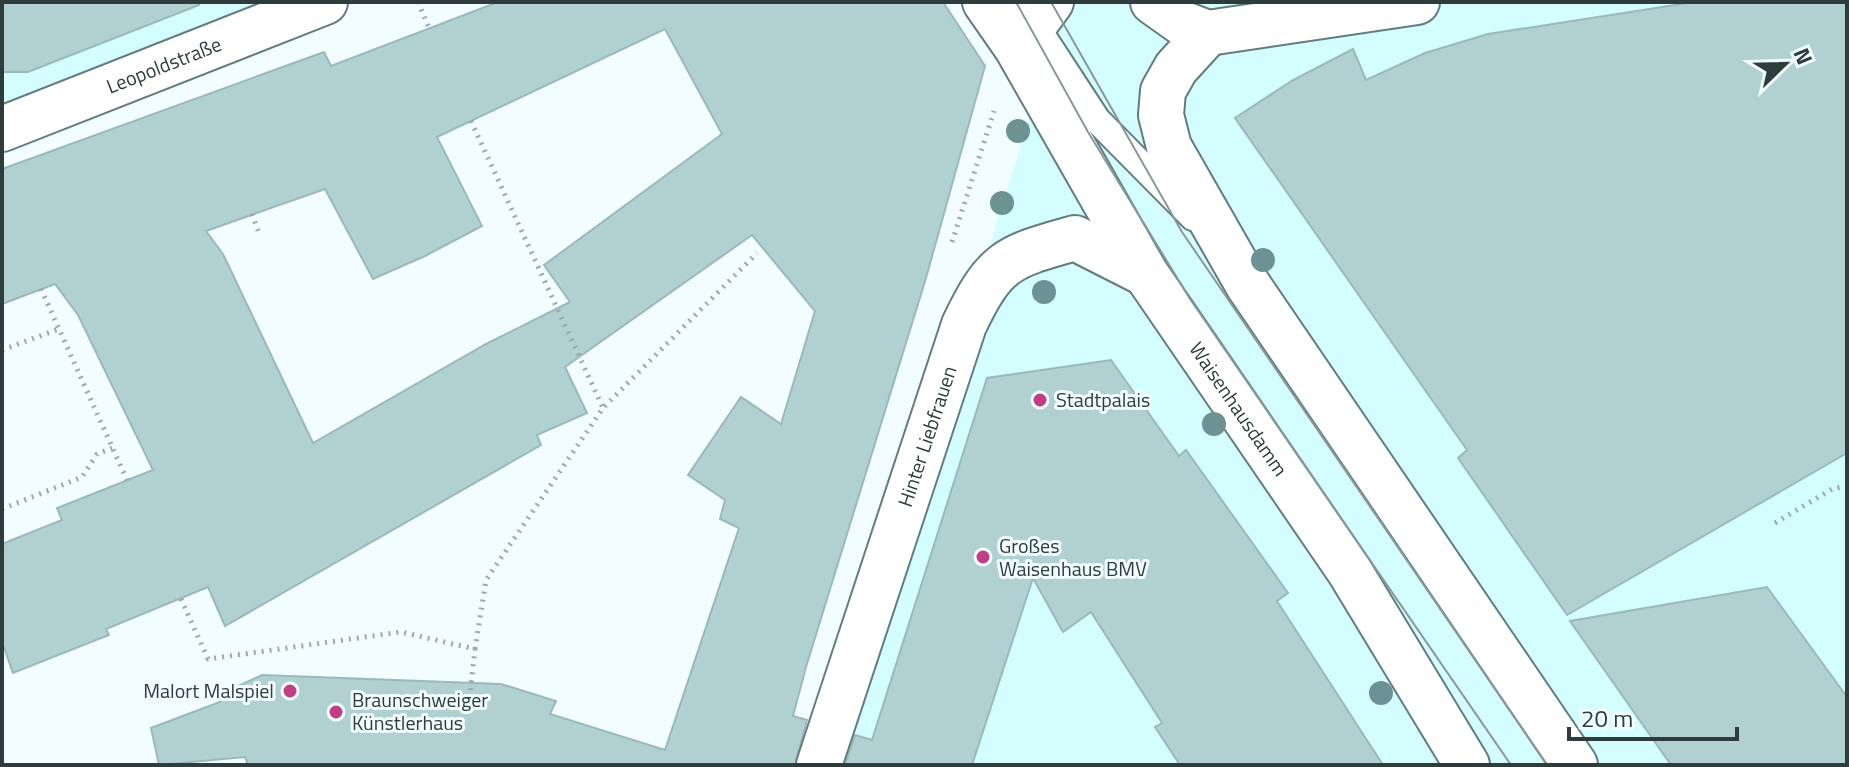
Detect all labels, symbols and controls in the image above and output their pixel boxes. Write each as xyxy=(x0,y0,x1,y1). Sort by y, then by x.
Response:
north arrow xyxy=(1745,24,1825,104)
street label: Leopoldstraße xyxy=(102,28,226,101)
text: N xyxy=(1785,43,1822,70)
street label: Waisenhausdamm xyxy=(1182,335,1296,482)
street label: Hinter Liebfrauen xyxy=(889,362,965,511)
place label: Stadtpalais xyxy=(1056,384,1150,415)
marker: Stadtpalais xyxy=(1031,391,1049,409)
place label: Großes Waisenhaus BMV xyxy=(999,530,1147,584)
marker: Großes Waisenhaus BMV xyxy=(974,548,992,566)
place label: Malort Malspiel xyxy=(143,675,274,706)
marker: Malort Malspiel xyxy=(281,682,299,700)
place label: Braunschweiger Künstlerhaus xyxy=(352,684,488,738)
scale bar xyxy=(1569,691,1737,741)
text: 20 m xyxy=(1581,700,1633,736)
marker: Braunschweiger Künstlerhaus xyxy=(327,703,345,721)

